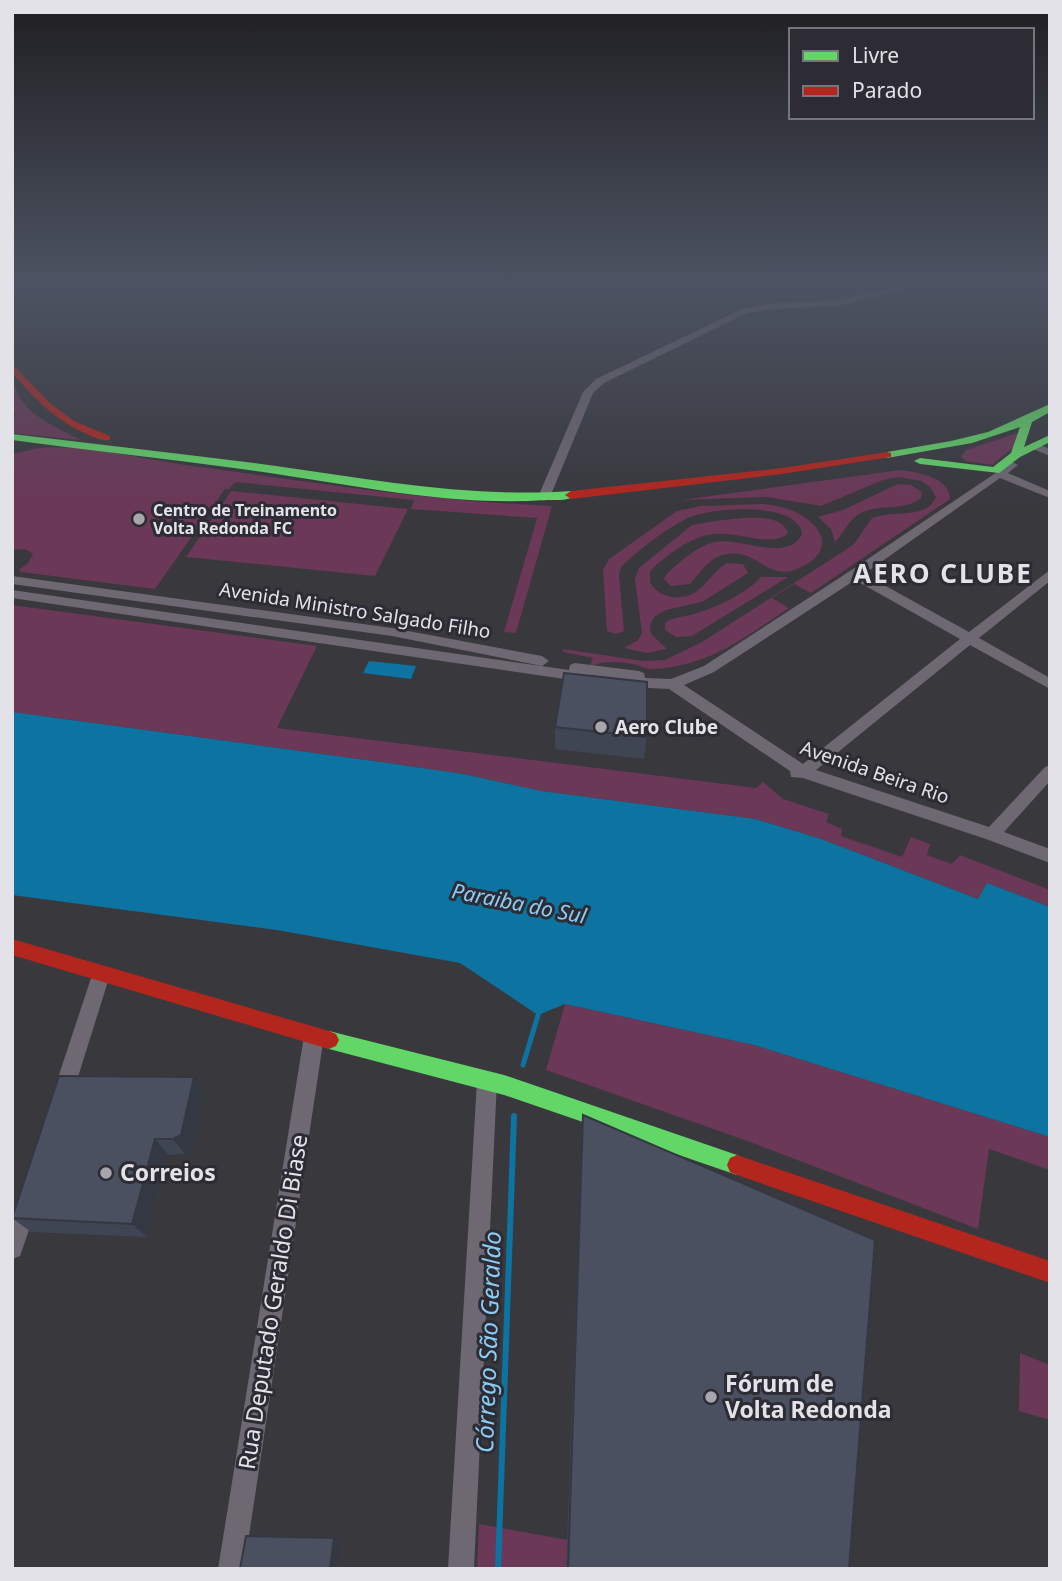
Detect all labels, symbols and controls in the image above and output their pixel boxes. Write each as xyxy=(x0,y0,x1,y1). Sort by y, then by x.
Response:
legend xyxy=(789,28,1034,119)
text: Livre xyxy=(852,41,899,69)
text: Parado xyxy=(852,76,922,104)
place label: Centro de Treinamento Volta Redonda FC xyxy=(153,499,337,539)
marker: Centro de Treinamento Volta Redonda FC xyxy=(131,511,147,527)
district label: AERO CLUBE xyxy=(853,555,1033,591)
street label: Avenida Ministro Salgado Filho xyxy=(217,576,493,644)
place label: Aero Clube xyxy=(615,714,718,740)
marker: Aero Clube xyxy=(593,719,609,735)
street label: Avenida Beira Rio xyxy=(797,734,953,810)
water label: Paraiba do Sul xyxy=(450,876,589,930)
street label: Rua Deputado Geraldo Di Biase xyxy=(230,1132,314,1472)
place label: Correios xyxy=(120,1156,216,1188)
marker: Correios xyxy=(98,1165,114,1181)
water label: Córrego São Geraldo xyxy=(467,1230,508,1453)
place label: Fórum de Volta Redonda xyxy=(725,1367,891,1425)
marker: Fórum de Volta Redonda xyxy=(703,1389,719,1405)

